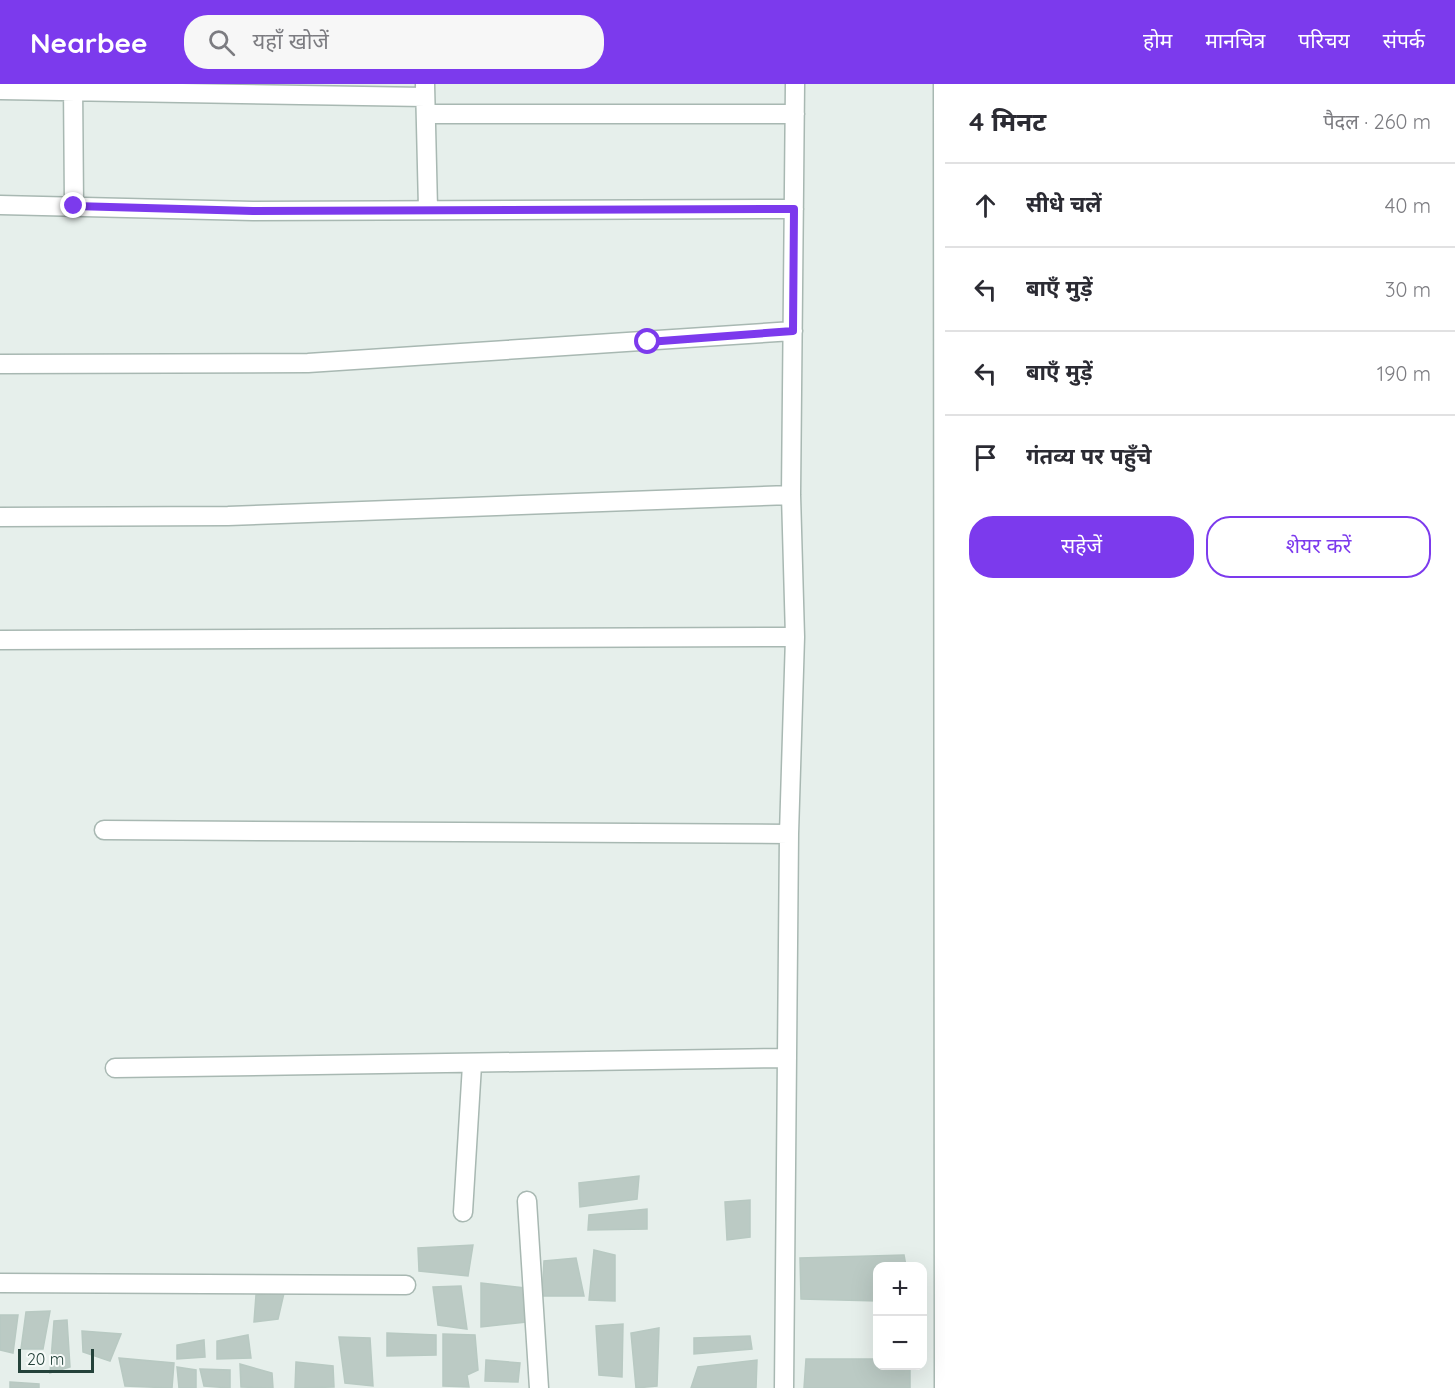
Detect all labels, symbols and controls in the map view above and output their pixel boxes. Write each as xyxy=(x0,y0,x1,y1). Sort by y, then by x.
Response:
search box xyxy=(184,15,604,69)
text: Nearbee xyxy=(30,25,148,60)
icon: search xyxy=(205,26,238,59)
text: यहाँ खोजें xyxy=(253,27,329,55)
text: होम xyxy=(1143,27,1172,53)
text: मानचित्र xyxy=(1205,27,1265,53)
text: परिचय xyxy=(1298,27,1350,53)
text: संपर्क xyxy=(1383,27,1425,53)
text: 4 मिनट xyxy=(969,105,1046,138)
text: पैदल · 260 m xyxy=(1323,109,1431,134)
icon: ahead xyxy=(969,189,1002,222)
text: सीधे चलें xyxy=(1026,190,1102,218)
route end xyxy=(60,192,86,218)
text: 40 m xyxy=(1385,193,1431,218)
icon: left xyxy=(969,273,1002,306)
text: बाएँ मुड़ें xyxy=(1026,274,1092,302)
text: 30 m xyxy=(1385,277,1431,302)
route start xyxy=(634,328,660,354)
icon: left xyxy=(969,357,1002,390)
text: बाएँ मुड़ें xyxy=(1026,358,1092,386)
text: 190 m xyxy=(1377,361,1431,386)
icon: arrive xyxy=(969,441,1002,474)
text: गंतव्य पर पहुँचे xyxy=(1026,442,1151,470)
button: सहेजें xyxy=(969,516,1194,578)
button: शेयर करें xyxy=(1206,516,1431,578)
map controls xyxy=(873,1262,927,1370)
button: + xyxy=(873,1262,927,1316)
button: − xyxy=(873,1316,927,1370)
scale bar xyxy=(18,1346,94,1374)
text: 20 m xyxy=(27,1349,64,1369)

